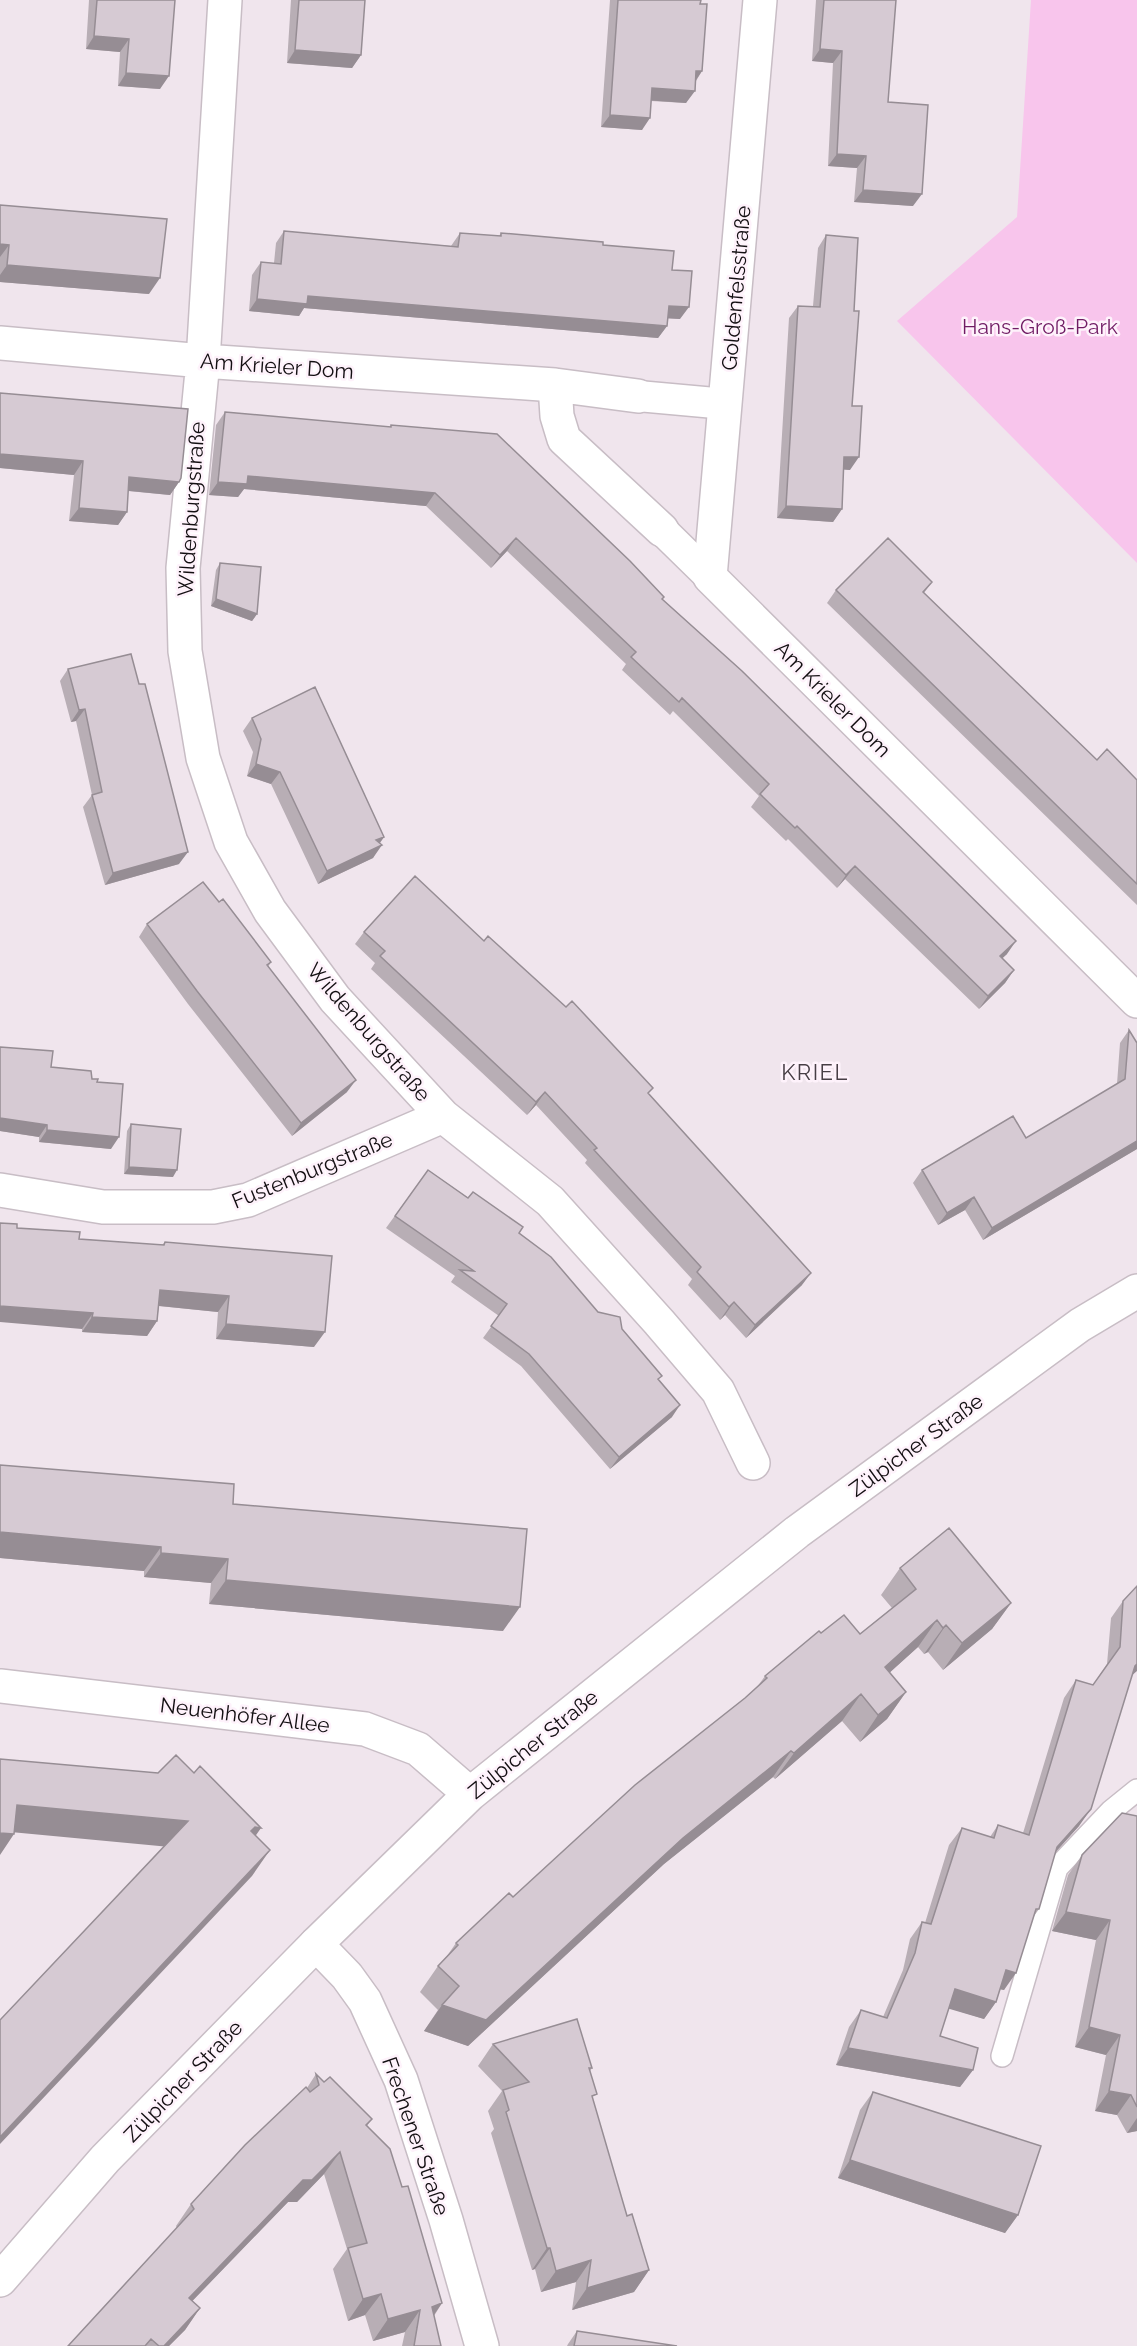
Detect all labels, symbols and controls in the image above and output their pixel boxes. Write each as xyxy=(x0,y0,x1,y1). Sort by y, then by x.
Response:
street label: Goldenfelsstraße xyxy=(716,205,756,371)
park label: Hans-Groß-Park xyxy=(962,314,1118,339)
street label: Am Krieler Dom xyxy=(199,348,355,384)
street label: Wildenburgstraße xyxy=(172,421,210,597)
street label: Am Krieler Dom xyxy=(770,636,896,762)
street label: Wildenburgstraße xyxy=(302,958,436,1106)
district label: KRIEL xyxy=(781,1059,849,1085)
street label: Fustenburgstraße xyxy=(228,1126,396,1214)
street label: Zülpicher Straße xyxy=(844,1388,988,1502)
street label: Zülpicher Straße xyxy=(463,1684,603,1804)
street label: Neuenhöfer Allee xyxy=(159,1692,331,1738)
street label: Zülpicher Straße xyxy=(119,2015,247,2147)
street label: Frechener Straße xyxy=(377,2053,455,2219)

